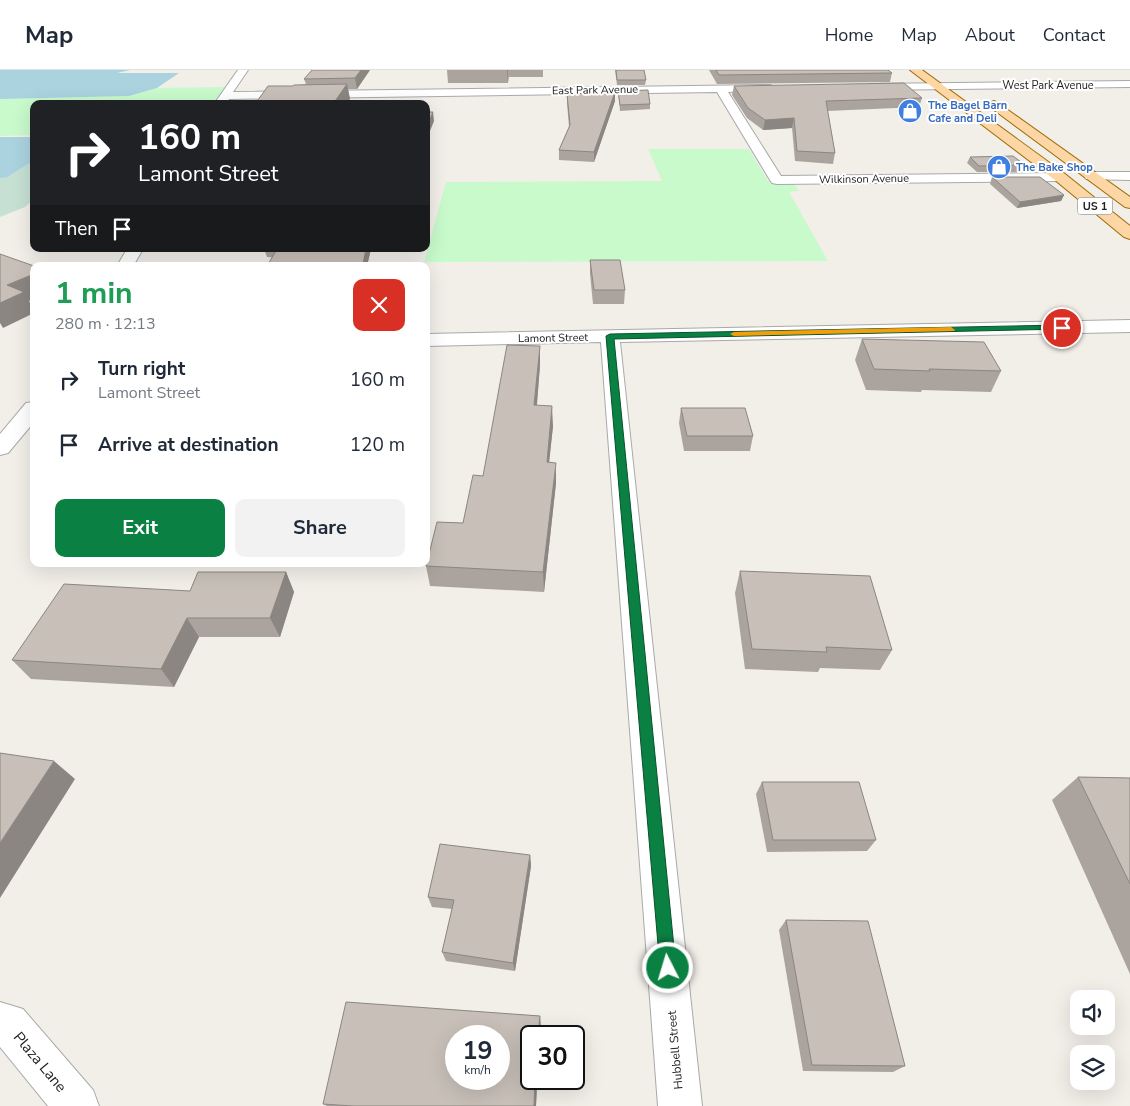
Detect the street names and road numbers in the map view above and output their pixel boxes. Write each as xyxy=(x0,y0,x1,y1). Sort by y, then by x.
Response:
street label: West Park Avenue xyxy=(1002,78,1094,93)
street label: East Park Avenue xyxy=(552,82,638,98)
street label: Wilkinson Avenue xyxy=(819,171,909,187)
road number: US 1 xyxy=(1078,198,1112,214)
street label: Lamont Street xyxy=(518,330,588,346)
street label: Hubbell Street xyxy=(664,1009,686,1090)
street label: Plaza Lane xyxy=(9,1028,71,1096)

